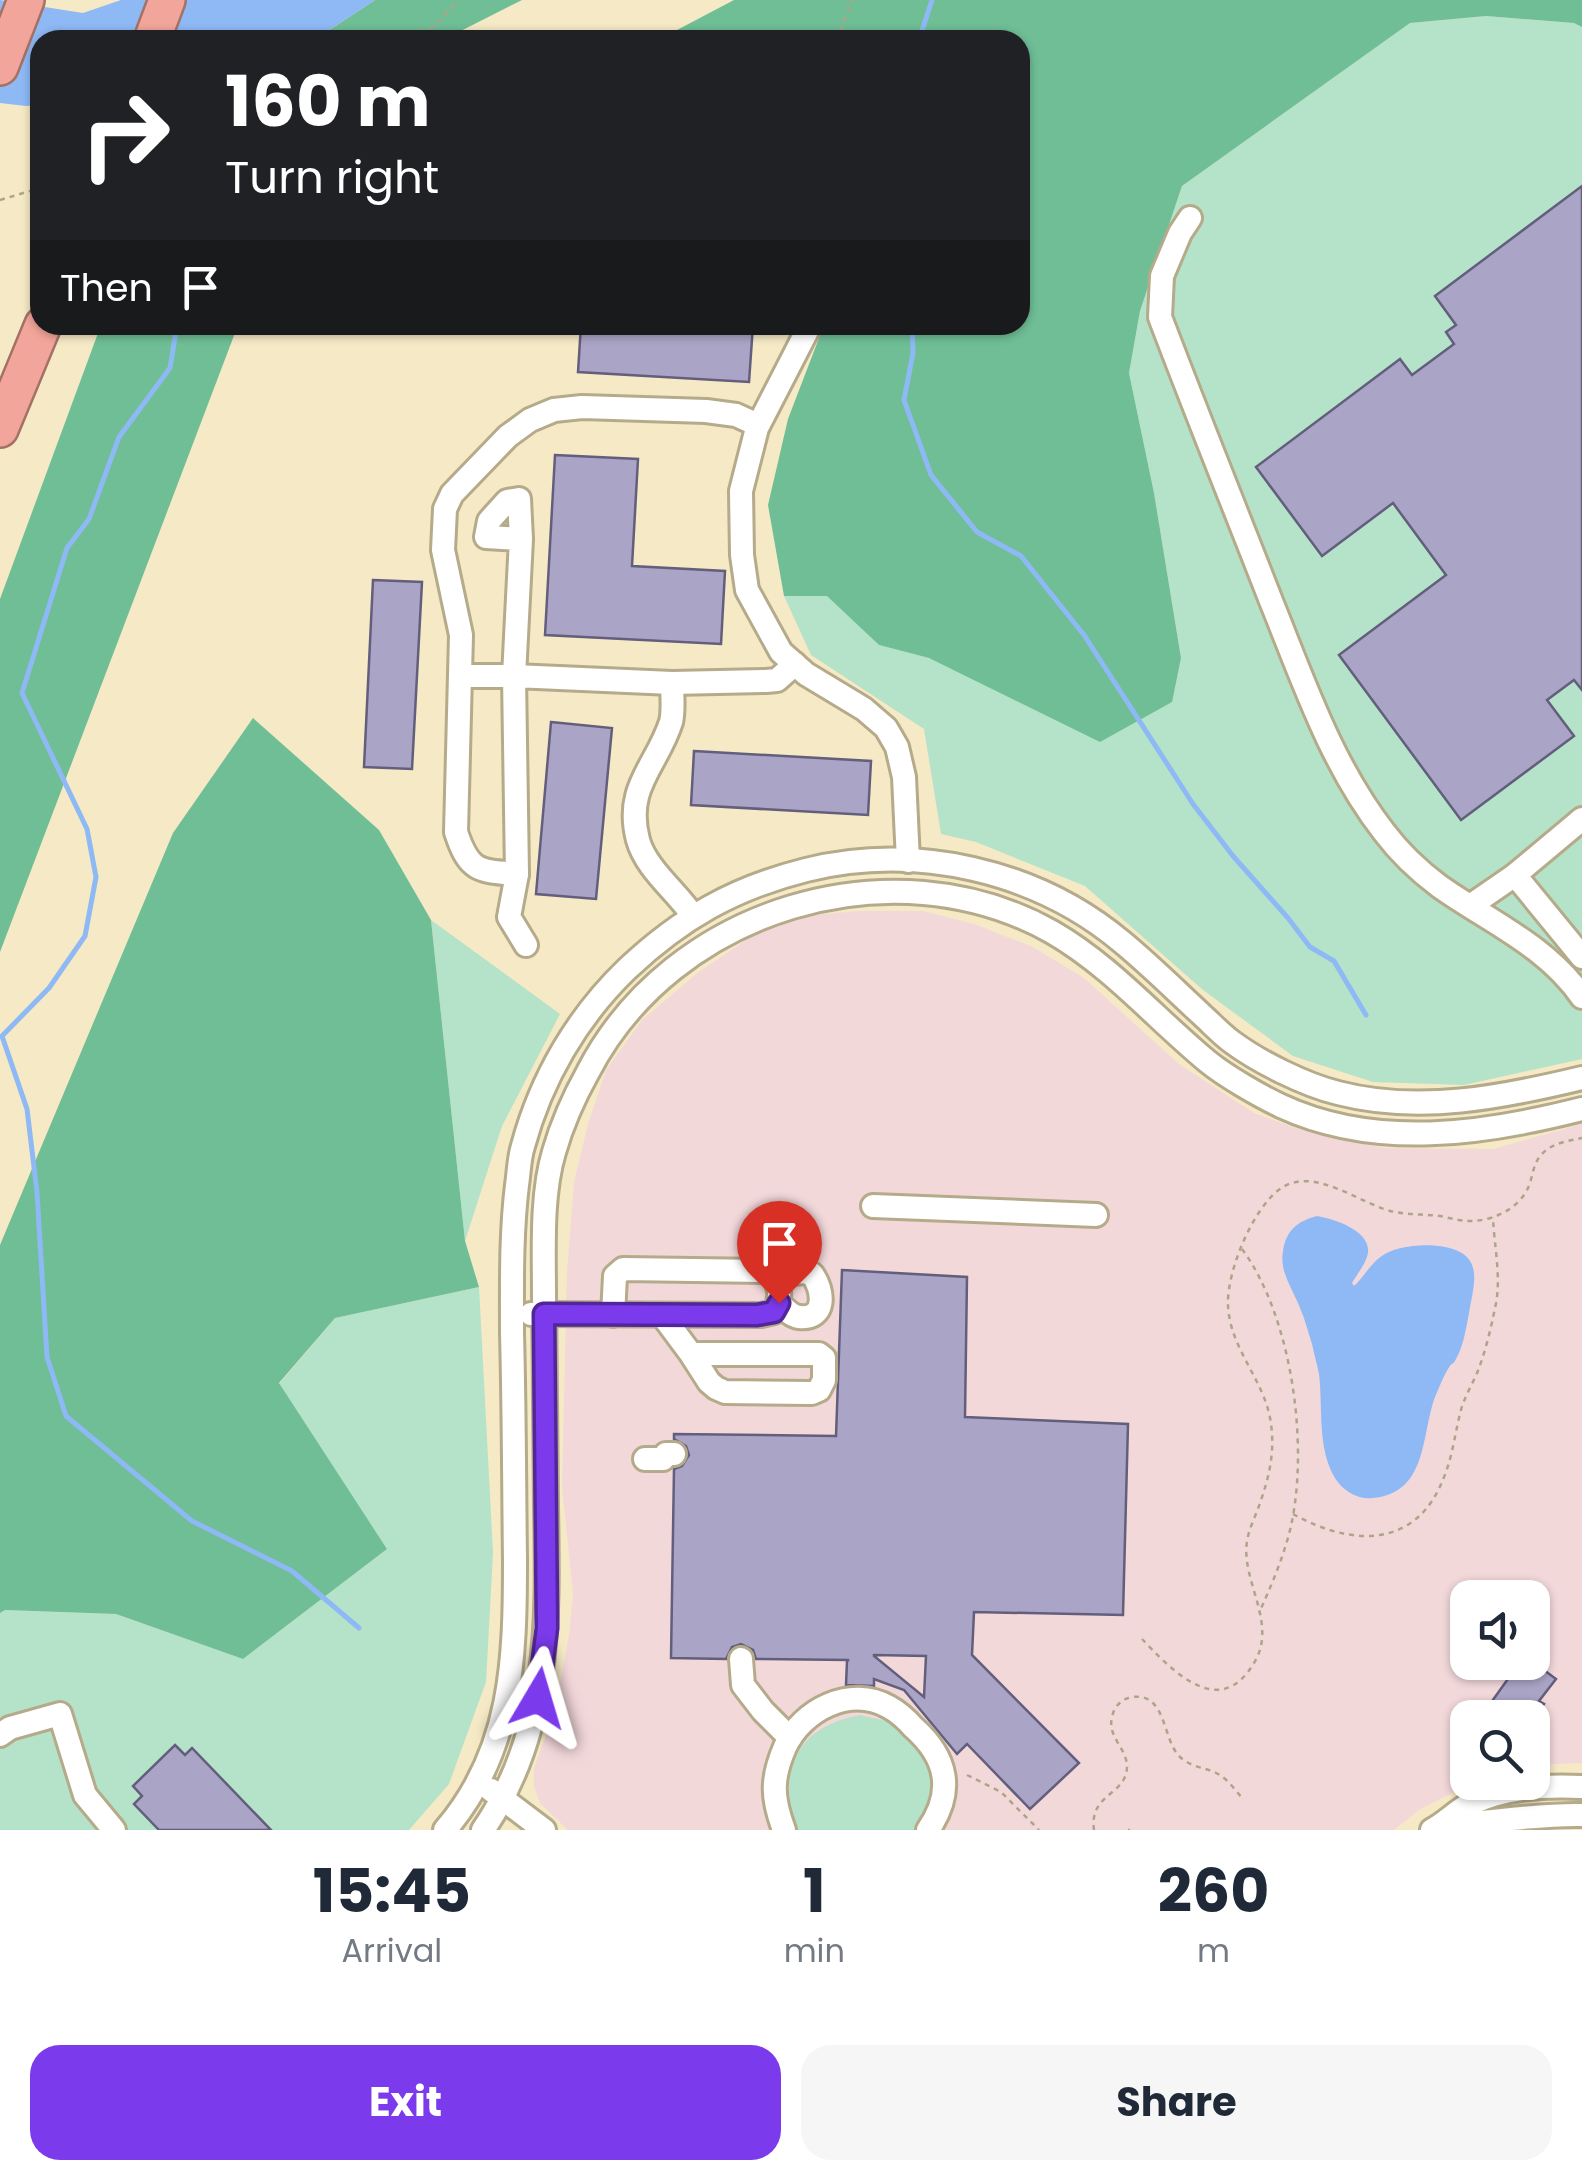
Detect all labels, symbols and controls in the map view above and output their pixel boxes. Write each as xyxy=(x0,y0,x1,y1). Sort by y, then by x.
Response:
text: 160 m xyxy=(225,52,431,151)
icon: right xyxy=(60,70,190,200)
text: Turn right xyxy=(225,146,439,209)
icon: arrive xyxy=(173,260,228,315)
text: Then xyxy=(60,261,153,314)
pin xyxy=(737,1201,822,1304)
icon: arrive xyxy=(752,1216,807,1271)
map controls xyxy=(1450,1580,1550,1800)
button: sound xyxy=(1450,1580,1550,1680)
position arrow xyxy=(486,1646,590,1750)
button: search xyxy=(1450,1700,1550,1800)
text: 15:45 xyxy=(313,1849,471,1933)
text: 1 xyxy=(803,1849,826,1933)
text: 260 xyxy=(1158,1849,1269,1933)
text: Arrival xyxy=(341,1928,442,1973)
text: min xyxy=(784,1928,845,1973)
text: m xyxy=(1197,1928,1230,1973)
button: Exit xyxy=(30,2045,781,2160)
button: Share xyxy=(801,2045,1552,2160)

